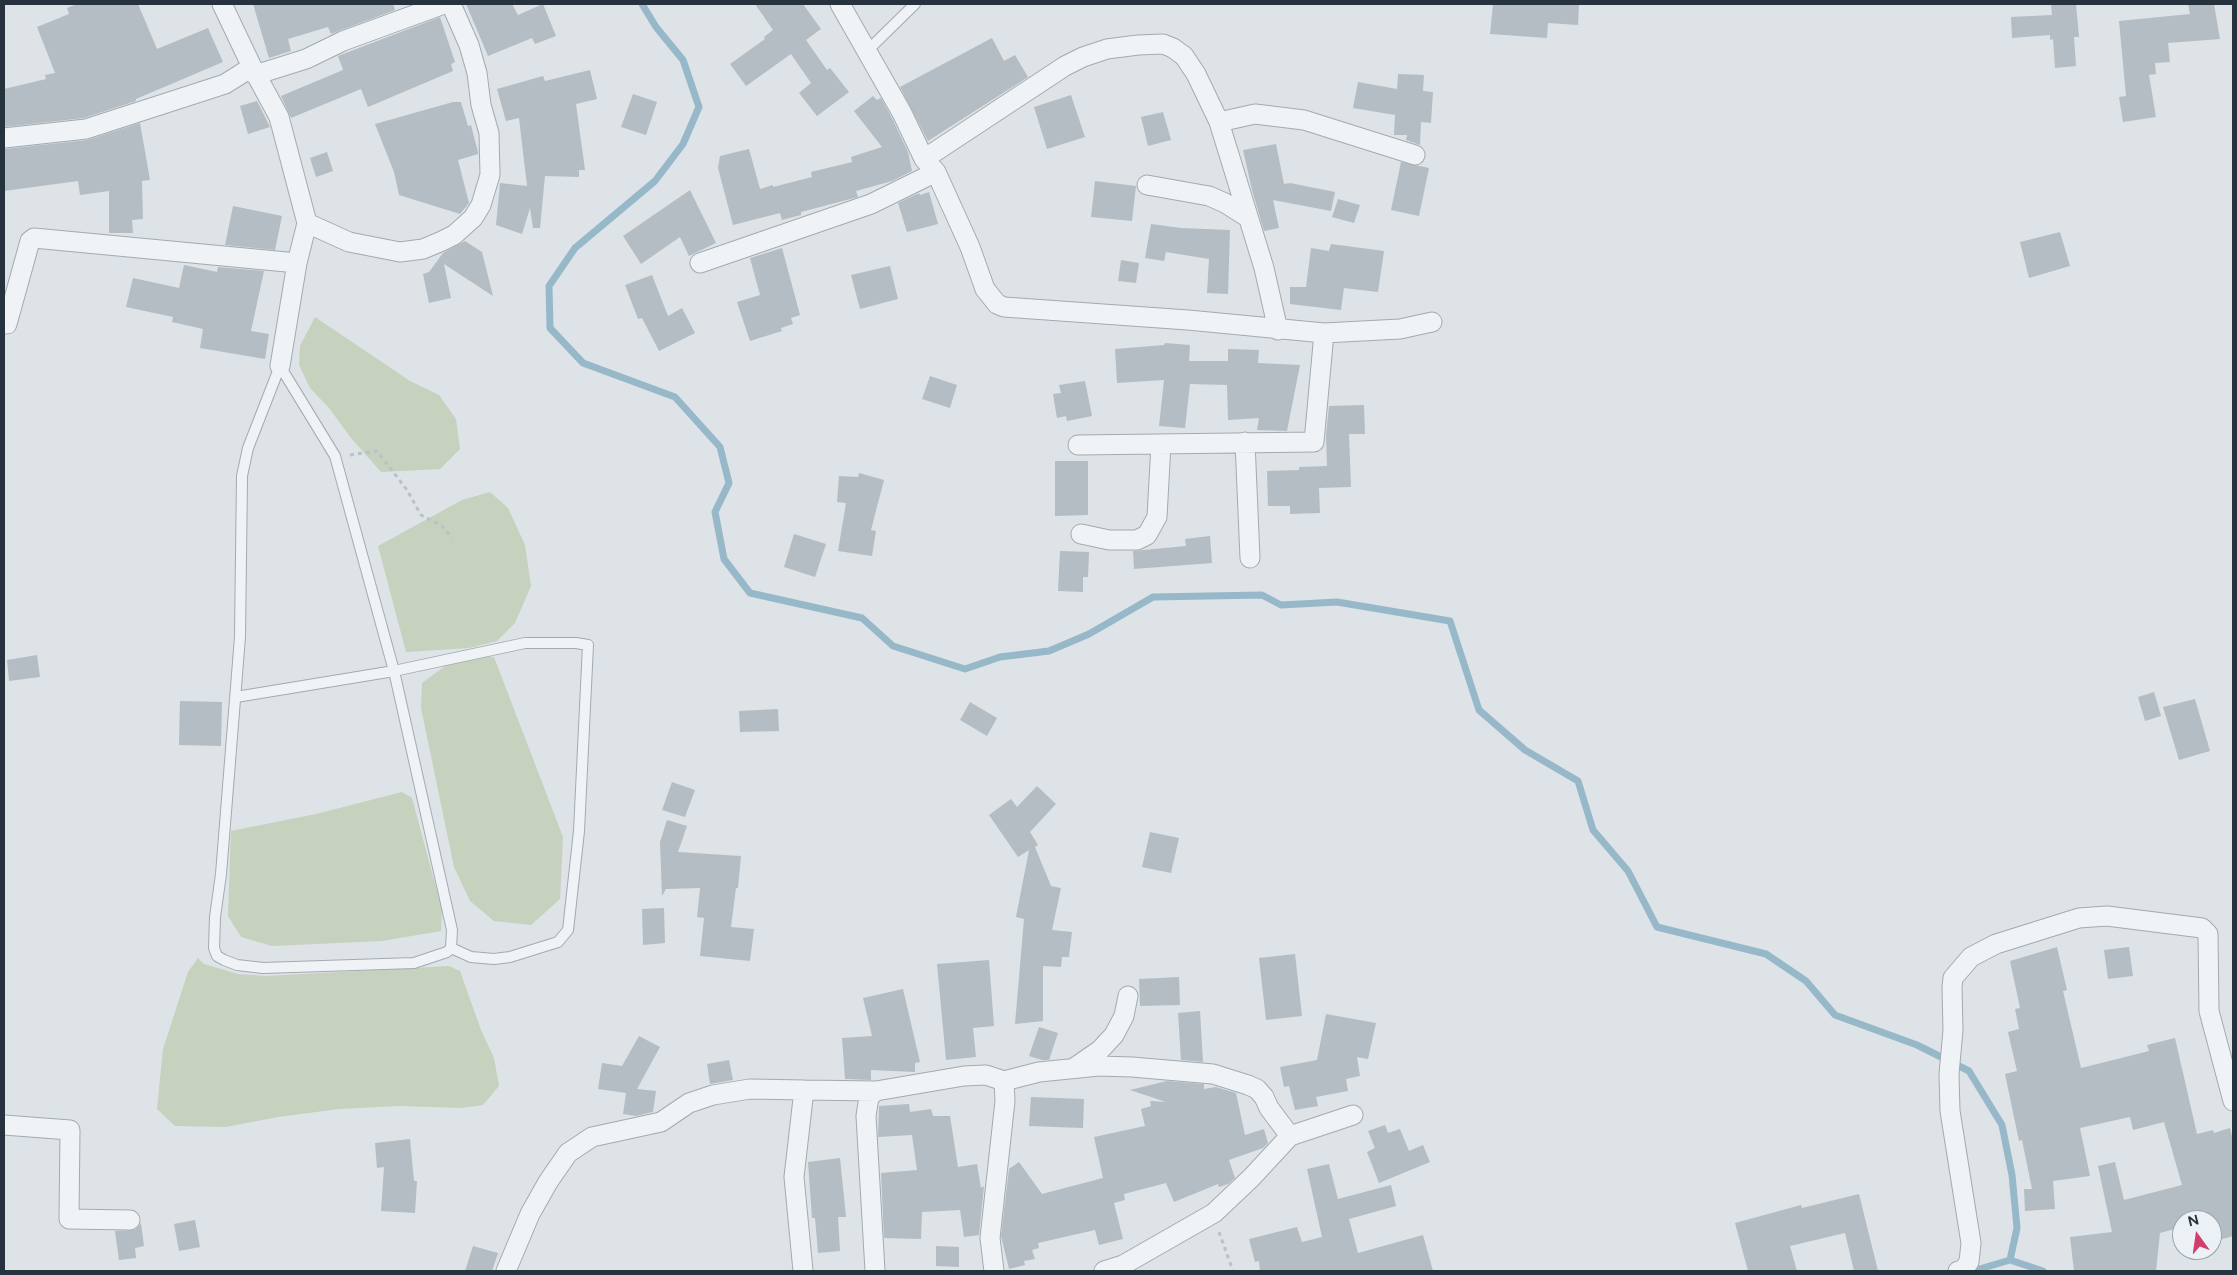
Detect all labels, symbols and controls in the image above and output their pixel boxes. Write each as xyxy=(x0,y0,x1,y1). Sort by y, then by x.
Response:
north arrow xyxy=(2172,1210,2222,1260)
text: N xyxy=(2186,1211,2201,1230)

